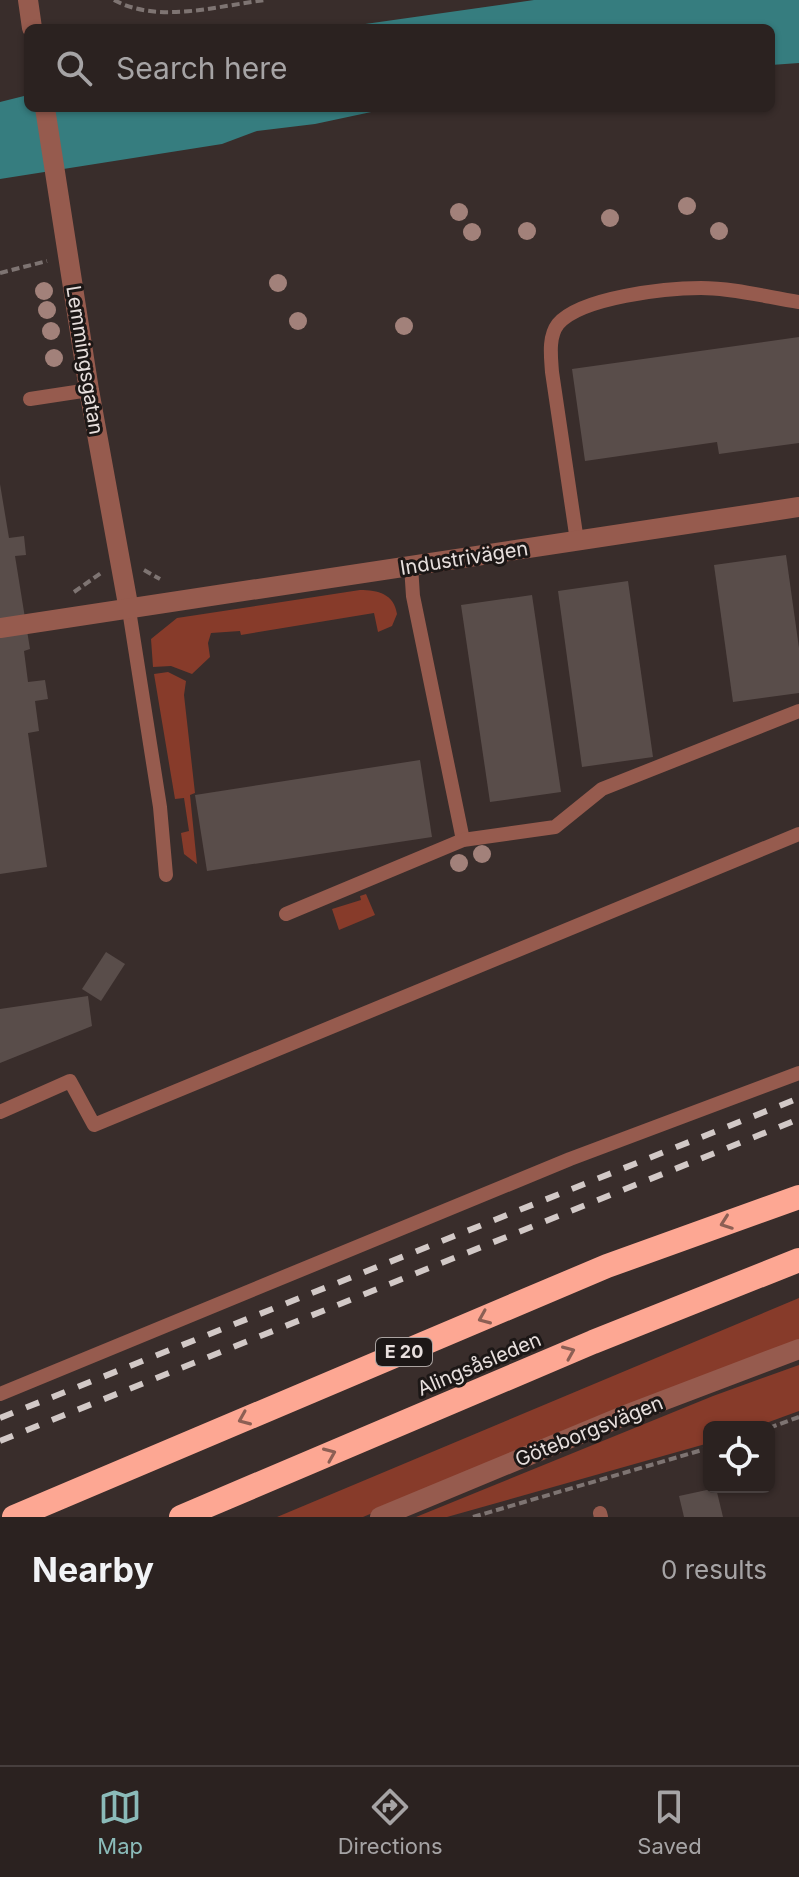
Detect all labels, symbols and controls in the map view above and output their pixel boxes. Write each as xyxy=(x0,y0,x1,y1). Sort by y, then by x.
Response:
search box xyxy=(24,24,775,112)
icon: search xyxy=(52,46,96,90)
text: Search here xyxy=(116,50,288,86)
street label: Lemmingsgatan xyxy=(61,284,109,436)
street label: Industrivägen xyxy=(398,536,530,580)
one-way arrow xyxy=(719,1214,733,1230)
one-way arrow xyxy=(477,1309,492,1325)
street label: Alingsåsleden xyxy=(413,1327,545,1401)
road number: E 20 xyxy=(376,1338,432,1366)
one-way arrow xyxy=(561,1345,575,1361)
street label: Göteborgsvägen xyxy=(512,1390,666,1472)
one-way arrow xyxy=(238,1410,252,1426)
map controls xyxy=(703,1421,775,1493)
button: locate xyxy=(703,1421,775,1493)
one-way arrow xyxy=(321,1447,336,1463)
text: Nearby xyxy=(32,1549,154,1590)
text: 0 results xyxy=(661,1554,767,1585)
tab: Map xyxy=(97,1785,143,1859)
tab: Directions xyxy=(338,1785,443,1859)
tab: Saved xyxy=(637,1785,702,1859)

